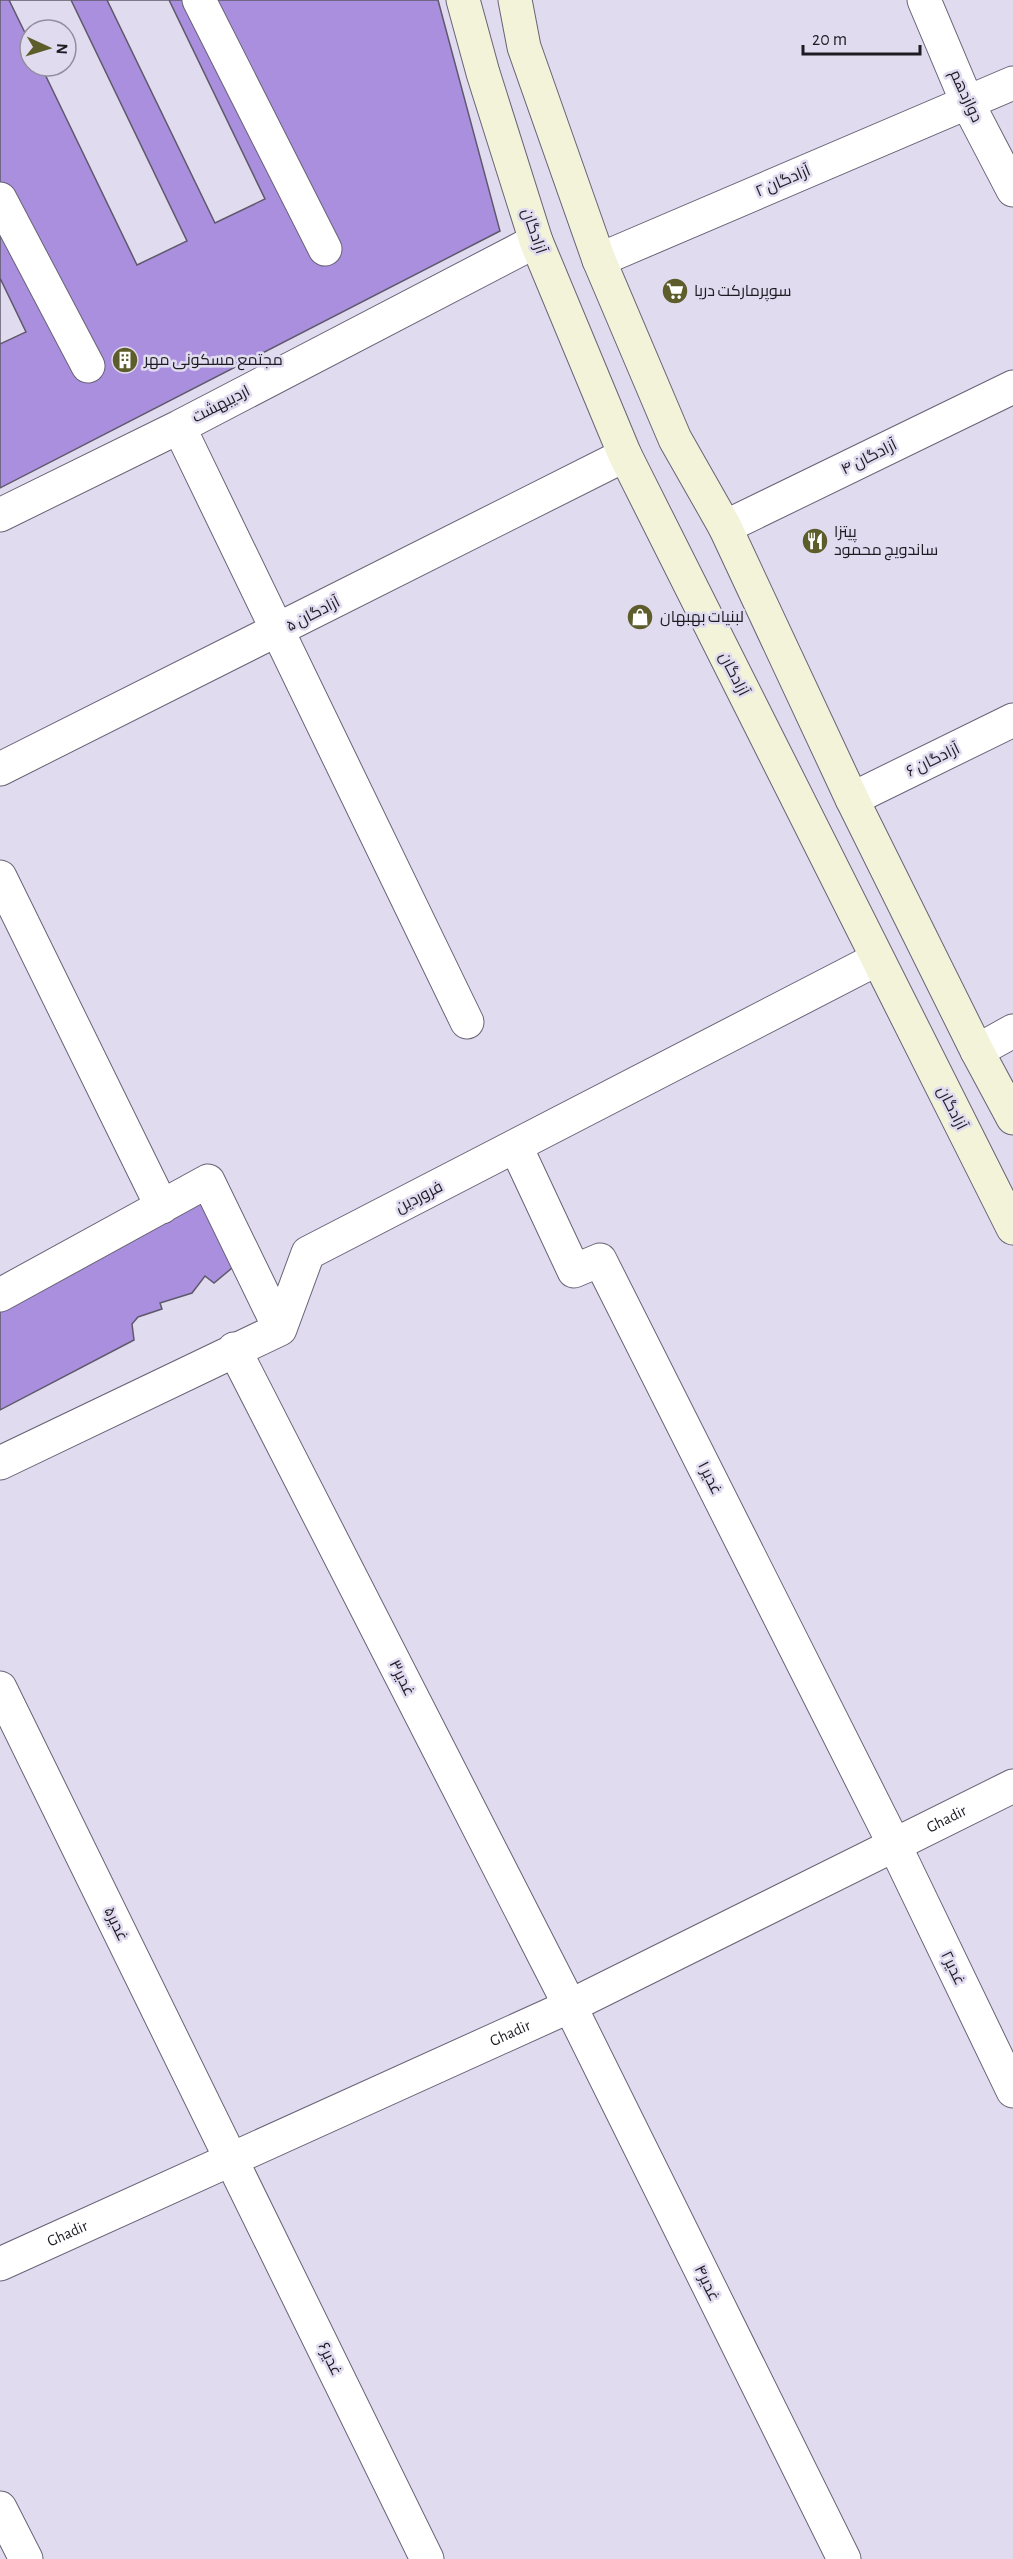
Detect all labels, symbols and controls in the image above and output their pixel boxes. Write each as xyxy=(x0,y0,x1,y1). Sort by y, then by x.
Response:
north arrow xyxy=(18,18,78,78)
scale bar xyxy=(803,18,920,56)
text: 20 m xyxy=(812,31,847,49)
text: N xyxy=(54,43,70,55)
street label: دوازدهم xyxy=(944,67,985,126)
street label: آزادگان ۲ xyxy=(753,161,814,201)
street label: آزادگان xyxy=(517,206,550,257)
supermarket icon: سوپرمارکت دریا xyxy=(660,276,690,306)
place label: سوپرمارکت دریا xyxy=(694,283,791,302)
building icon: مجتمع مسکونی مهر xyxy=(110,345,140,375)
place label: مجتمع مسکونی مهر xyxy=(143,352,283,371)
street label: اردیبهشت xyxy=(189,382,253,427)
street label: آزادگان ۴ xyxy=(838,435,901,479)
place label: پیتزا ساندویچ محمود xyxy=(834,524,938,561)
restaurant icon: پیتزا ساندویچ محمود xyxy=(800,526,830,556)
street label: آزادگان ۵ xyxy=(283,592,344,636)
shop icon: لبنیات بهبهان xyxy=(625,602,655,632)
place label: لبنیات بهبهان xyxy=(660,609,744,627)
street label: آزادگان xyxy=(714,649,753,700)
street label: آزادگان ۶ xyxy=(903,739,964,781)
street label: آزادگان xyxy=(932,1083,971,1134)
street label: فروردین xyxy=(393,1178,446,1217)
street label: غدیر ۱ xyxy=(694,1459,725,1498)
street label: غدیر۳ xyxy=(385,1657,418,1699)
street label: Ghadir xyxy=(924,1802,970,1836)
street label: غدیر۵ xyxy=(100,1904,131,1944)
street label: غدیر۲ xyxy=(937,1949,968,1988)
street label: Ghadir xyxy=(488,2017,534,2049)
street label: Ghadir xyxy=(45,2217,91,2250)
street label: غدیر۴ xyxy=(691,2263,722,2304)
street label: غدیر۶ xyxy=(314,2340,345,2379)

